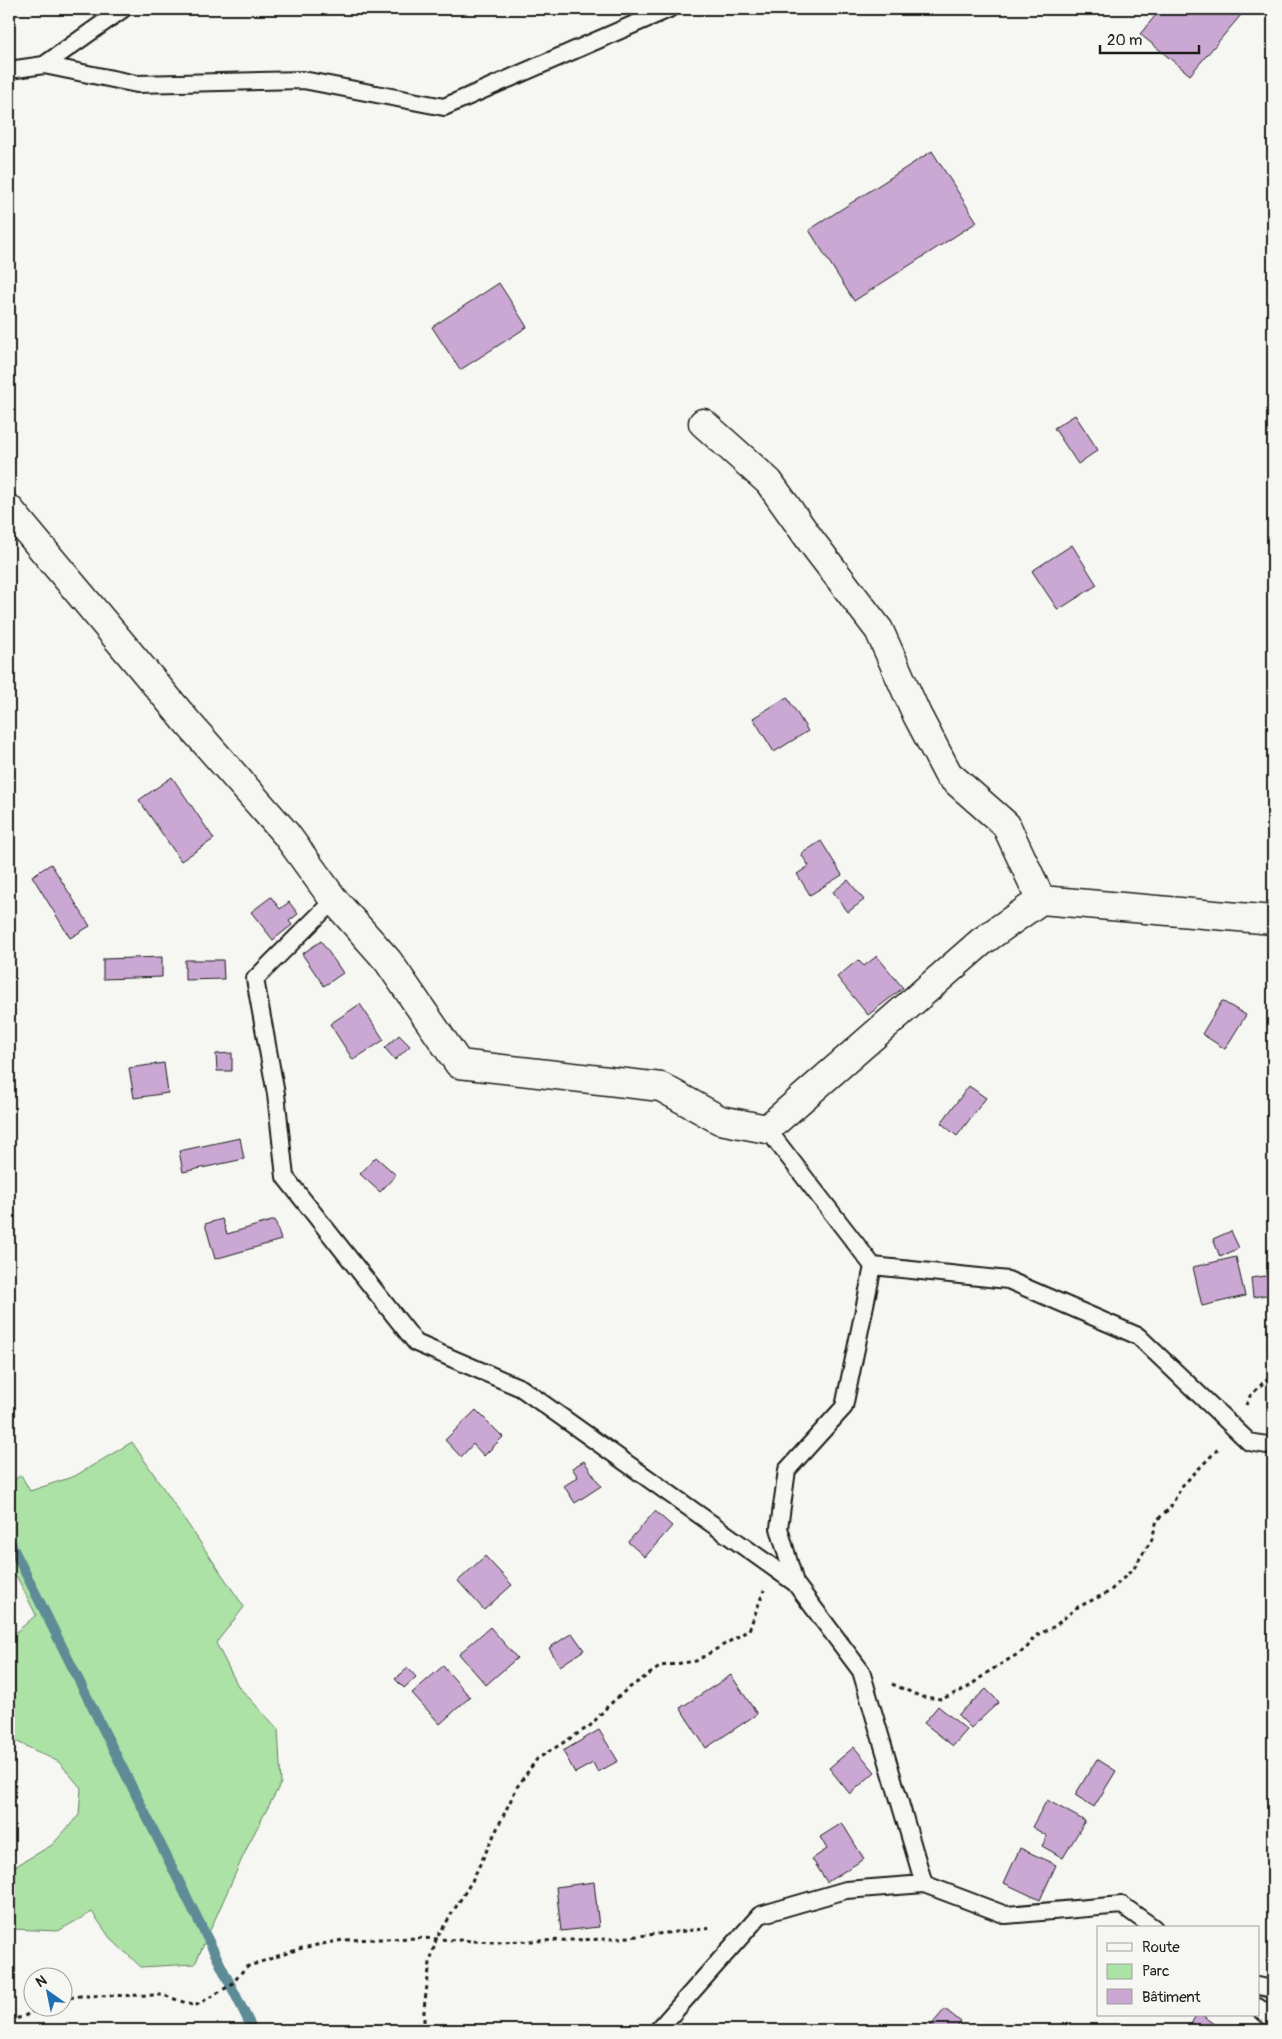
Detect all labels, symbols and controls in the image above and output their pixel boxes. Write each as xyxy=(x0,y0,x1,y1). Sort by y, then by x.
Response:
scale bar xyxy=(1100,22,1198,54)
text: 20 m xyxy=(1107,31,1142,50)
legend xyxy=(1097,1926,1260,2016)
text: Route xyxy=(1142,1938,1180,1957)
text: Parc xyxy=(1142,1962,1170,1981)
north arrow xyxy=(22,1966,72,2016)
text: N xyxy=(33,1972,50,1991)
text: Bâtiment xyxy=(1142,1988,1202,2007)

